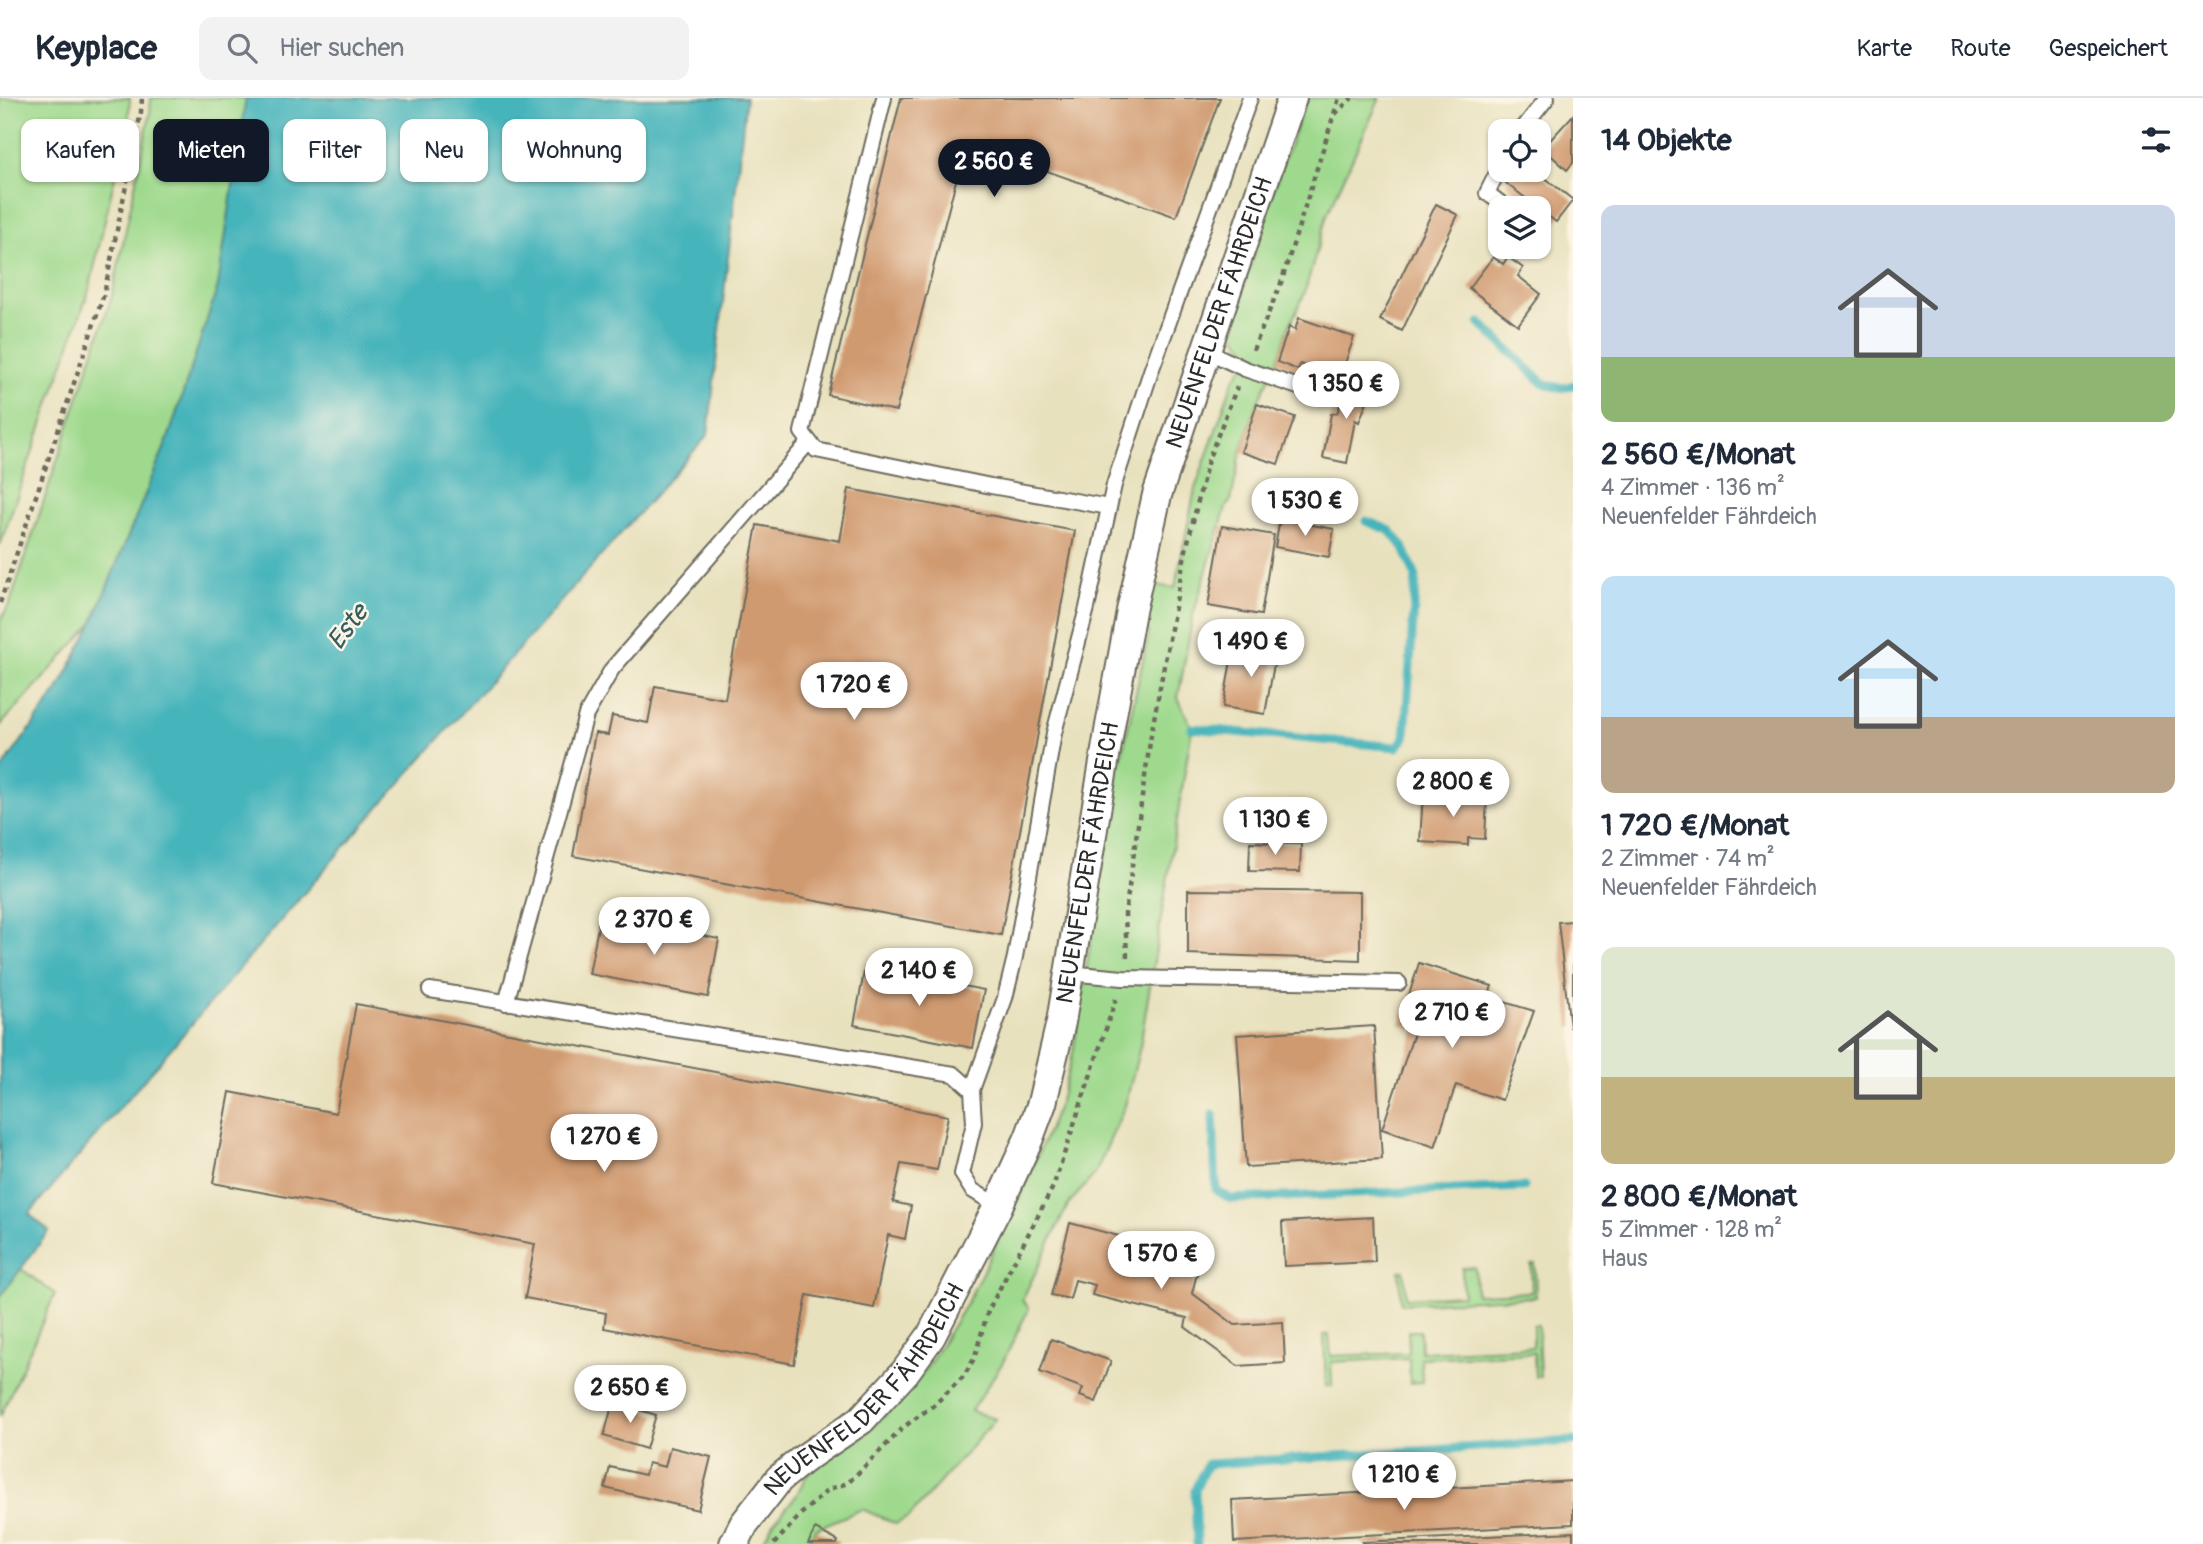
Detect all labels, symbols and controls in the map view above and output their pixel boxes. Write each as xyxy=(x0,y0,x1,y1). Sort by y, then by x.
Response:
search box xyxy=(199,17,689,80)
text: Keyplace xyxy=(35,28,157,69)
icon: search xyxy=(223,29,261,67)
text: Hier suchen xyxy=(279,32,405,64)
text: Karte xyxy=(1856,34,1912,63)
text: Route xyxy=(1950,34,2011,63)
text: Gespeichert xyxy=(2049,34,2168,63)
chip: Kaufen xyxy=(21,119,139,182)
chip: Mieten xyxy=(153,119,269,182)
chip: Filter xyxy=(283,119,386,182)
chip: Neu xyxy=(400,119,488,182)
chip: Wohnung xyxy=(502,119,646,182)
map controls xyxy=(1488,119,1551,259)
button: locate xyxy=(1488,119,1551,182)
icon: filters xyxy=(2137,121,2175,159)
text: 14 Objekte xyxy=(1601,122,1732,159)
pin: 2 560 € xyxy=(929,140,1059,199)
text: 2 560 € xyxy=(954,147,1034,176)
street label: NEUENFELDER FÄHRDEICH xyxy=(1159,173,1279,452)
button: layers xyxy=(1488,196,1551,259)
icon: home xyxy=(1825,250,1951,376)
pin: 1 350 € xyxy=(1281,362,1411,421)
text: 1 350 € xyxy=(1308,369,1384,398)
text: 2 560 €/Monat xyxy=(1601,436,1795,473)
text: 4 Zimmer · 136 m² xyxy=(1601,473,1785,502)
pin: 1 530 € xyxy=(1240,478,1370,538)
text: 1 530 € xyxy=(1267,486,1343,515)
text: Neuenfelder Fährdeich xyxy=(1601,502,1817,531)
water label: Este xyxy=(321,596,377,656)
pin: 1 490 € xyxy=(1186,620,1316,679)
icon: home xyxy=(1825,621,1951,747)
text: 1 490 € xyxy=(1213,627,1289,656)
pin: 1 720 € xyxy=(789,662,919,722)
text: 1 720 € xyxy=(817,670,891,699)
street label: NEUENFELDER FÄHRDEICH xyxy=(1050,720,1125,1006)
pin: 2 800 € xyxy=(1388,760,1518,819)
text: 2 800 € xyxy=(1412,767,1494,796)
pin: 1 130 € xyxy=(1210,798,1340,857)
text: 1 130 € xyxy=(1239,805,1311,834)
text: 1 720 €/Monat xyxy=(1601,807,1789,844)
text: 2 Zimmer · 74 m² xyxy=(1601,844,1775,873)
text: Neuenfelder Fährdeich xyxy=(1601,873,1817,902)
pin: 2 370 € xyxy=(589,898,719,957)
text: 2 370 € xyxy=(615,905,693,934)
pin: 2 140 € xyxy=(854,948,984,1008)
text: 2 140 € xyxy=(881,956,957,985)
pin: 2 710 € xyxy=(1387,990,1517,1050)
icon: home xyxy=(1825,992,1951,1118)
text: 2 710 € xyxy=(1415,998,1489,1027)
pin: 1 270 € xyxy=(539,1114,669,1174)
text: 1 270 € xyxy=(567,1122,641,1151)
text: 2 800 €/Monat xyxy=(1601,1178,1797,1215)
text: 5 Zimmer · 128 m² xyxy=(1601,1215,1782,1244)
pin: 1 570 € xyxy=(1096,1232,1226,1291)
text: 1 570 € xyxy=(1124,1239,1198,1268)
text: Haus xyxy=(1601,1244,1648,1273)
street label: NEUENFELDER FÄHRDEICH xyxy=(757,1278,970,1501)
pin: 2 650 € xyxy=(565,1366,695,1425)
text: 2 650 € xyxy=(590,1373,670,1402)
pin: 1 210 € xyxy=(1339,1452,1469,1512)
text: 1 210 € xyxy=(1368,1460,1440,1489)

